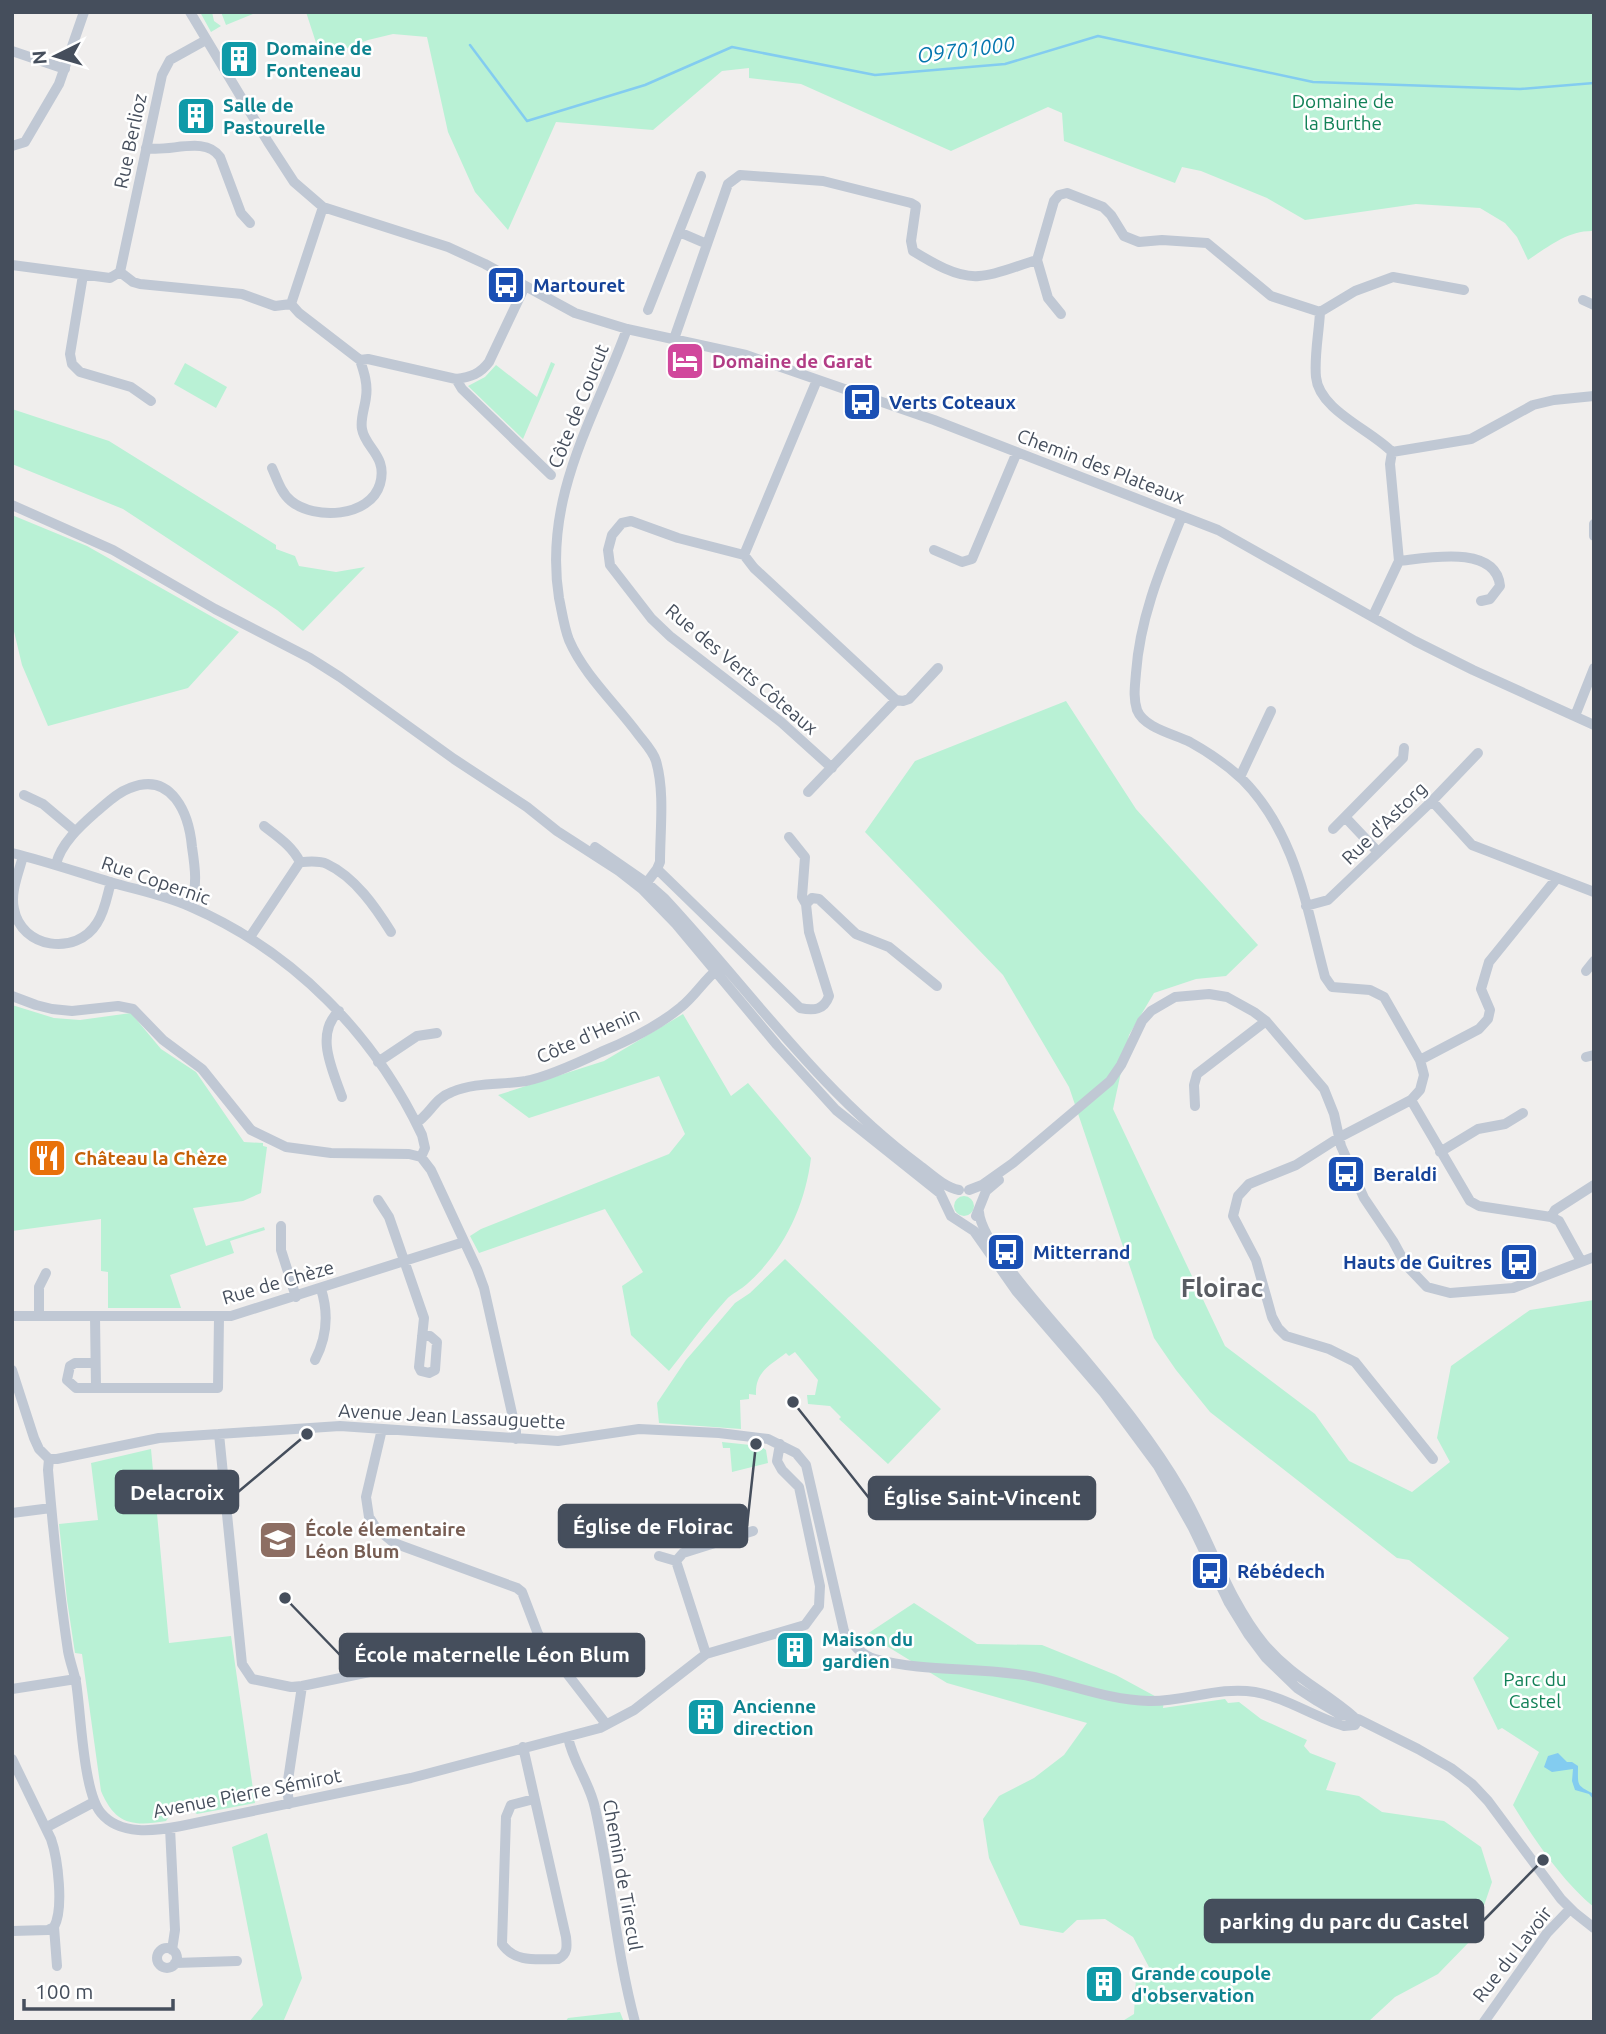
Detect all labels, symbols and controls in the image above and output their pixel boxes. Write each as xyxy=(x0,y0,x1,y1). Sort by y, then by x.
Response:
north arrow xyxy=(21,21,91,91)
water label: O9701000 xyxy=(915,31,1017,67)
place label: Domaine de Fonteneau xyxy=(266,37,372,81)
building icon: Domaine de Fonteneau xyxy=(218,38,260,80)
text: N xyxy=(27,49,51,66)
park label: Domaine de la Burthe xyxy=(1292,90,1394,134)
street label: Rue Berlioz xyxy=(109,91,151,191)
place label: Salle de Pastourelle xyxy=(223,94,326,138)
building icon: Salle de Pastourelle xyxy=(175,95,217,137)
bus stop icon: Martouret xyxy=(485,264,527,306)
place label: Martouret xyxy=(533,274,625,296)
street label: Côte de Coucut xyxy=(543,340,613,471)
hotel icon: Domaine de Garat xyxy=(664,340,706,382)
place label: Domaine de Garat xyxy=(712,350,872,372)
bus stop icon: Verts Coteaux xyxy=(841,381,883,423)
place label: Verts Coteaux xyxy=(889,391,1016,413)
street label: Chemin des Plateaux xyxy=(1014,424,1188,508)
street label: Rue des Verts Côteaux xyxy=(661,599,823,739)
street label: Rue d'Astorg xyxy=(1337,777,1431,869)
street label: Rue Copernic xyxy=(99,851,213,909)
street label: Côte d'Henin xyxy=(533,1002,643,1068)
restaurant icon: Château la Chèze xyxy=(26,1137,68,1179)
place label: Château la Chèze xyxy=(74,1147,227,1169)
bus stop icon: Beraldi xyxy=(1325,1153,1367,1195)
place label: Beraldi xyxy=(1373,1163,1437,1185)
bus stop icon: Mitterrand xyxy=(985,1231,1027,1273)
place label: Mitterrand xyxy=(1033,1241,1131,1263)
bus stop icon: Hauts de Guitres xyxy=(1498,1241,1540,1283)
place label: Hauts de Guitres xyxy=(1343,1251,1492,1273)
street label: Rue de Chèze xyxy=(219,1256,337,1308)
district label: Floirac xyxy=(1181,1273,1264,1302)
street label: Avenue Jean Lassauguette xyxy=(338,1399,566,1433)
callout: Delacroix xyxy=(116,1471,238,1513)
callout: Église Saint-Vincent xyxy=(869,1477,1095,1519)
text: Delacroix xyxy=(130,1480,225,1504)
text: Église Saint-Vincent xyxy=(883,1485,1081,1509)
callout: Église de Floirac xyxy=(559,1505,747,1547)
text: Église de Floirac xyxy=(573,1514,733,1538)
place label: École élementaire Léon Blum xyxy=(305,1518,466,1562)
school or university icon: École élementaire Léon Blum xyxy=(257,1519,299,1561)
bus stop icon: Rébédech xyxy=(1189,1550,1231,1592)
place label: Rébédech xyxy=(1237,1560,1325,1582)
place label: Maison du gardien xyxy=(822,1628,913,1672)
building icon: Maison du gardien xyxy=(774,1629,816,1671)
callout: École maternelle Léon Blum xyxy=(340,1634,644,1676)
text: École maternelle Léon Blum xyxy=(354,1642,630,1666)
park label: Parc du Castel xyxy=(1503,1668,1567,1712)
place label: Ancienne direction xyxy=(733,1695,816,1739)
building icon: Ancienne direction xyxy=(685,1696,727,1738)
street label: Avenue Pierre Sémirot xyxy=(151,1764,343,1822)
street label: Chemin de Tirecul xyxy=(599,1798,647,1952)
callout: parking du parc du Castel xyxy=(1205,1900,1483,1942)
street label: Rue du Lavoir xyxy=(1468,1902,1556,2006)
text: parking du parc du Castel xyxy=(1219,1909,1469,1933)
place label: Grande coupole d'observation xyxy=(1131,1962,1271,2006)
building icon: Grande coupole d'observation xyxy=(1083,1963,1125,2005)
scale bar xyxy=(24,1968,173,2012)
text: 100 m xyxy=(35,1979,93,2003)

